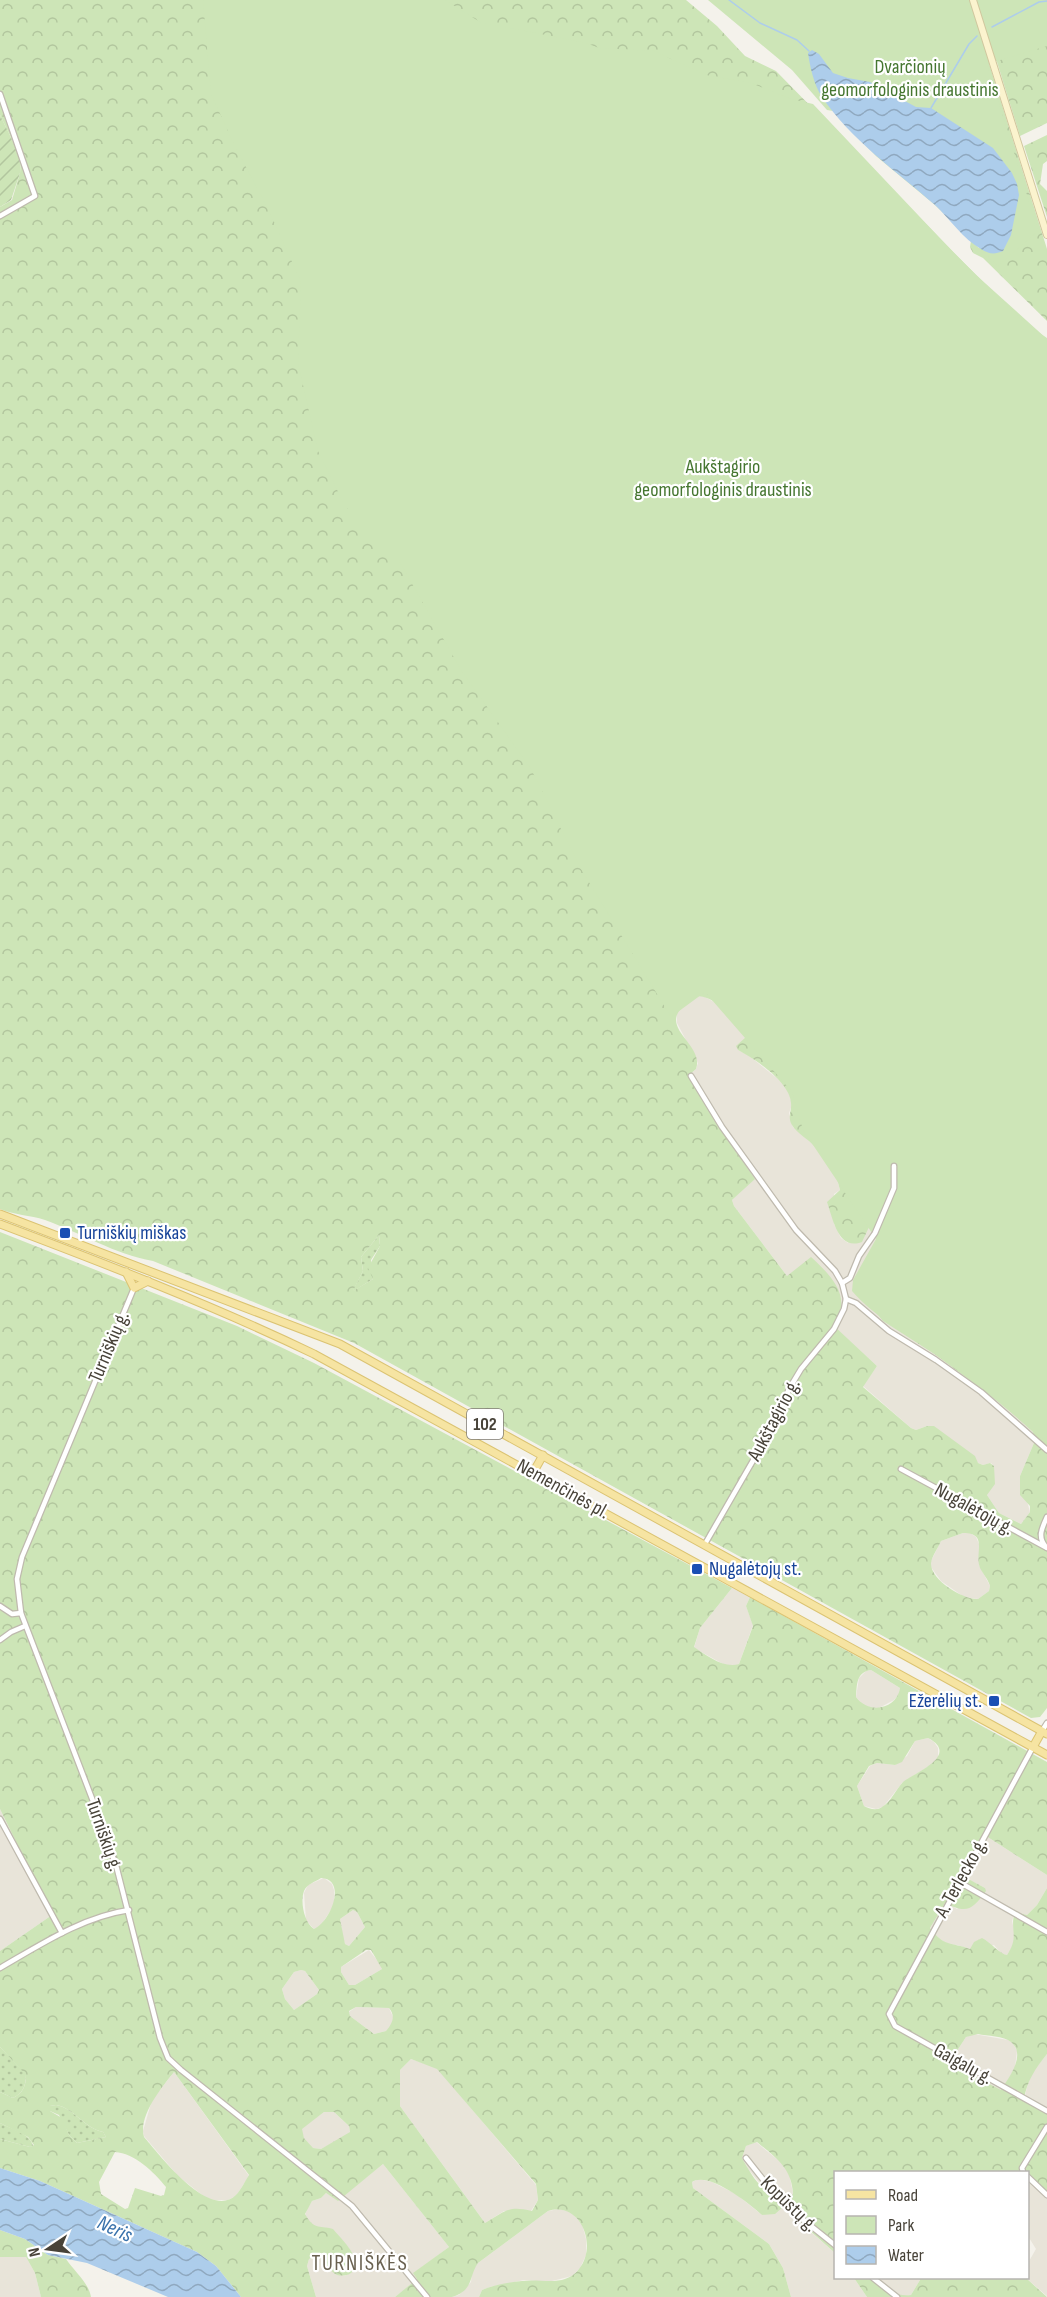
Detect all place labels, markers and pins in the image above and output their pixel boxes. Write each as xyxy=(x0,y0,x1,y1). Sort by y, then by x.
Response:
place label: Turniškių miškas xyxy=(77,1221,186,1245)
marker: Turniškių miškas xyxy=(58,1226,72,1240)
place label: Nugalėtojų st. xyxy=(709,1557,801,1581)
marker: Nugalėtojų st. xyxy=(690,1562,704,1576)
place label: Ežerėlių st. xyxy=(909,1689,982,1713)
marker: Ežerėlių st. xyxy=(987,1694,1001,1708)

